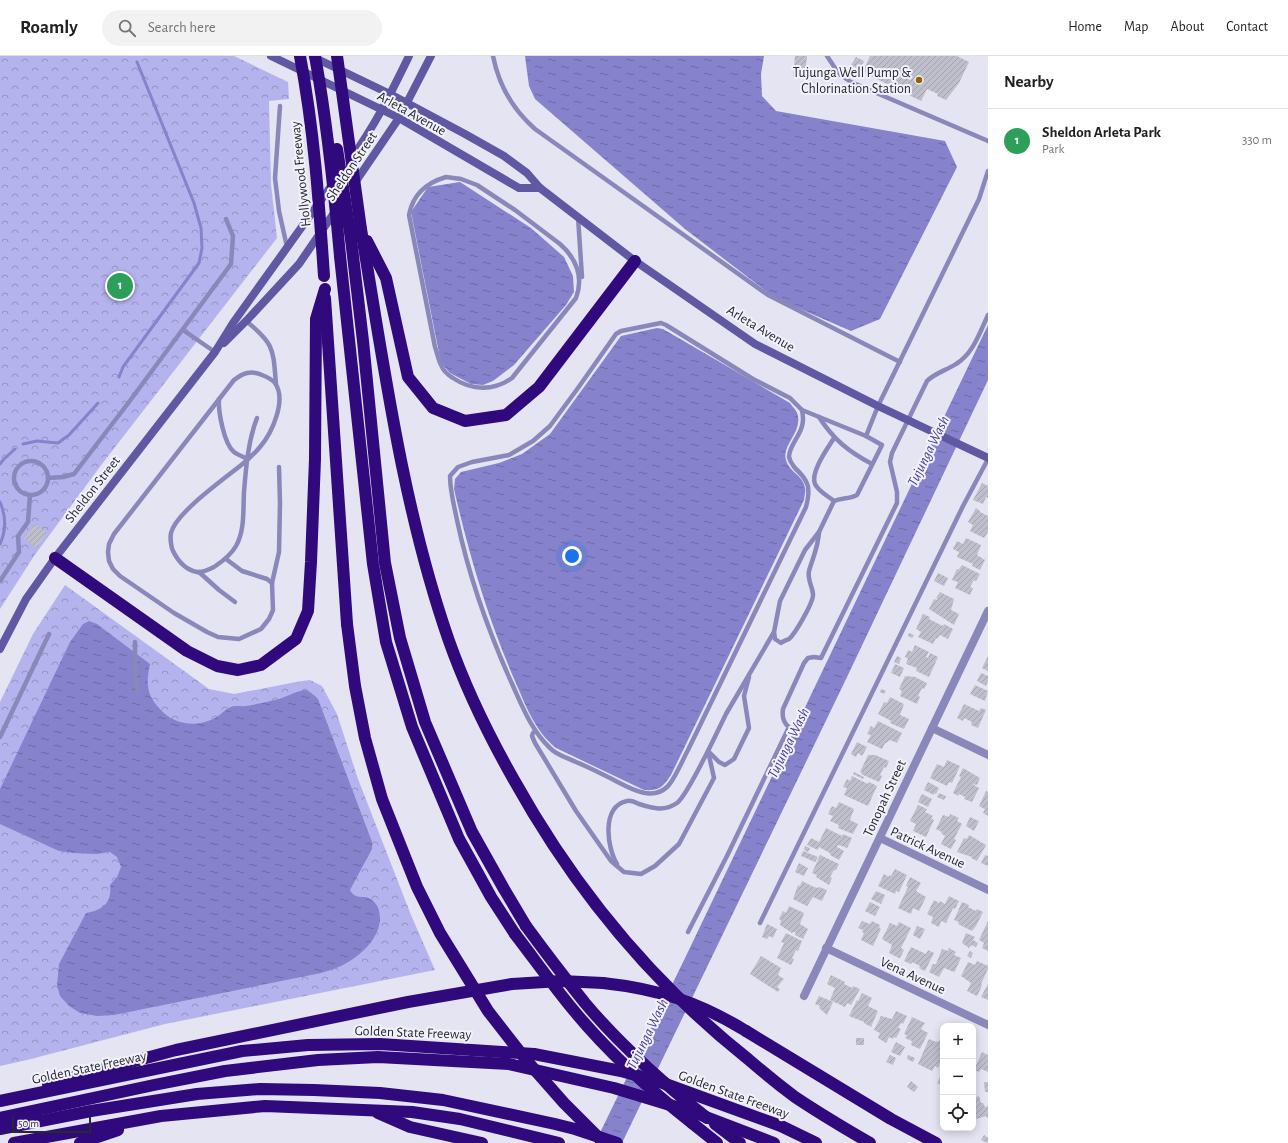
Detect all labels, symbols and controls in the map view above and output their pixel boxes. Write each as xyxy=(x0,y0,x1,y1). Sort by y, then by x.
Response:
search box xyxy=(102,10,382,46)
icon: search xyxy=(116,17,138,39)
text: Roamly xyxy=(20,18,78,37)
text: Search here xyxy=(148,20,216,35)
text: Home xyxy=(1068,20,1102,34)
text: Map xyxy=(1124,20,1148,34)
text: About xyxy=(1170,20,1204,34)
text: Contact xyxy=(1226,20,1268,34)
place label: Tujunga Well Pump & Chlorination Station xyxy=(793,66,911,96)
text: Nearby xyxy=(1004,73,1054,90)
marker: Tujunga Well Pump & Chlorination Station xyxy=(914,75,924,85)
street label: Arleta Avenue xyxy=(375,89,448,139)
street label: Hollywood Freeway xyxy=(288,120,313,227)
text: Sheldon Arleta Park xyxy=(1042,125,1161,140)
street label: Sheldon Street xyxy=(324,129,380,204)
text: 1 xyxy=(1015,134,1019,147)
text: 330 m xyxy=(1242,134,1272,147)
text: Park xyxy=(1042,143,1064,156)
pin: 1 xyxy=(107,271,133,301)
street label: Arleta Avenue xyxy=(724,303,797,355)
water label: Tujunga Wash xyxy=(905,414,952,489)
street label: Sheldon Street xyxy=(63,453,123,526)
your location xyxy=(562,546,582,566)
water label: Tujunga Wash xyxy=(765,706,812,781)
street label: Tonopah Street xyxy=(861,757,909,839)
street label: Patrick Avenue xyxy=(888,825,967,871)
street label: Vena Avenue xyxy=(878,955,948,997)
water label: Tujunga Wash xyxy=(624,997,671,1072)
map controls xyxy=(940,1023,976,1131)
button: + xyxy=(940,1023,976,1059)
street label: Golden State Freeway xyxy=(354,1024,472,1042)
street label: Golden State Freeway xyxy=(31,1049,148,1087)
button: − xyxy=(940,1059,976,1095)
street label: Golden State Freeway xyxy=(676,1068,791,1121)
button: locate xyxy=(940,1095,976,1131)
scale bar xyxy=(12,1115,91,1134)
text: 50 m xyxy=(18,1118,39,1129)

